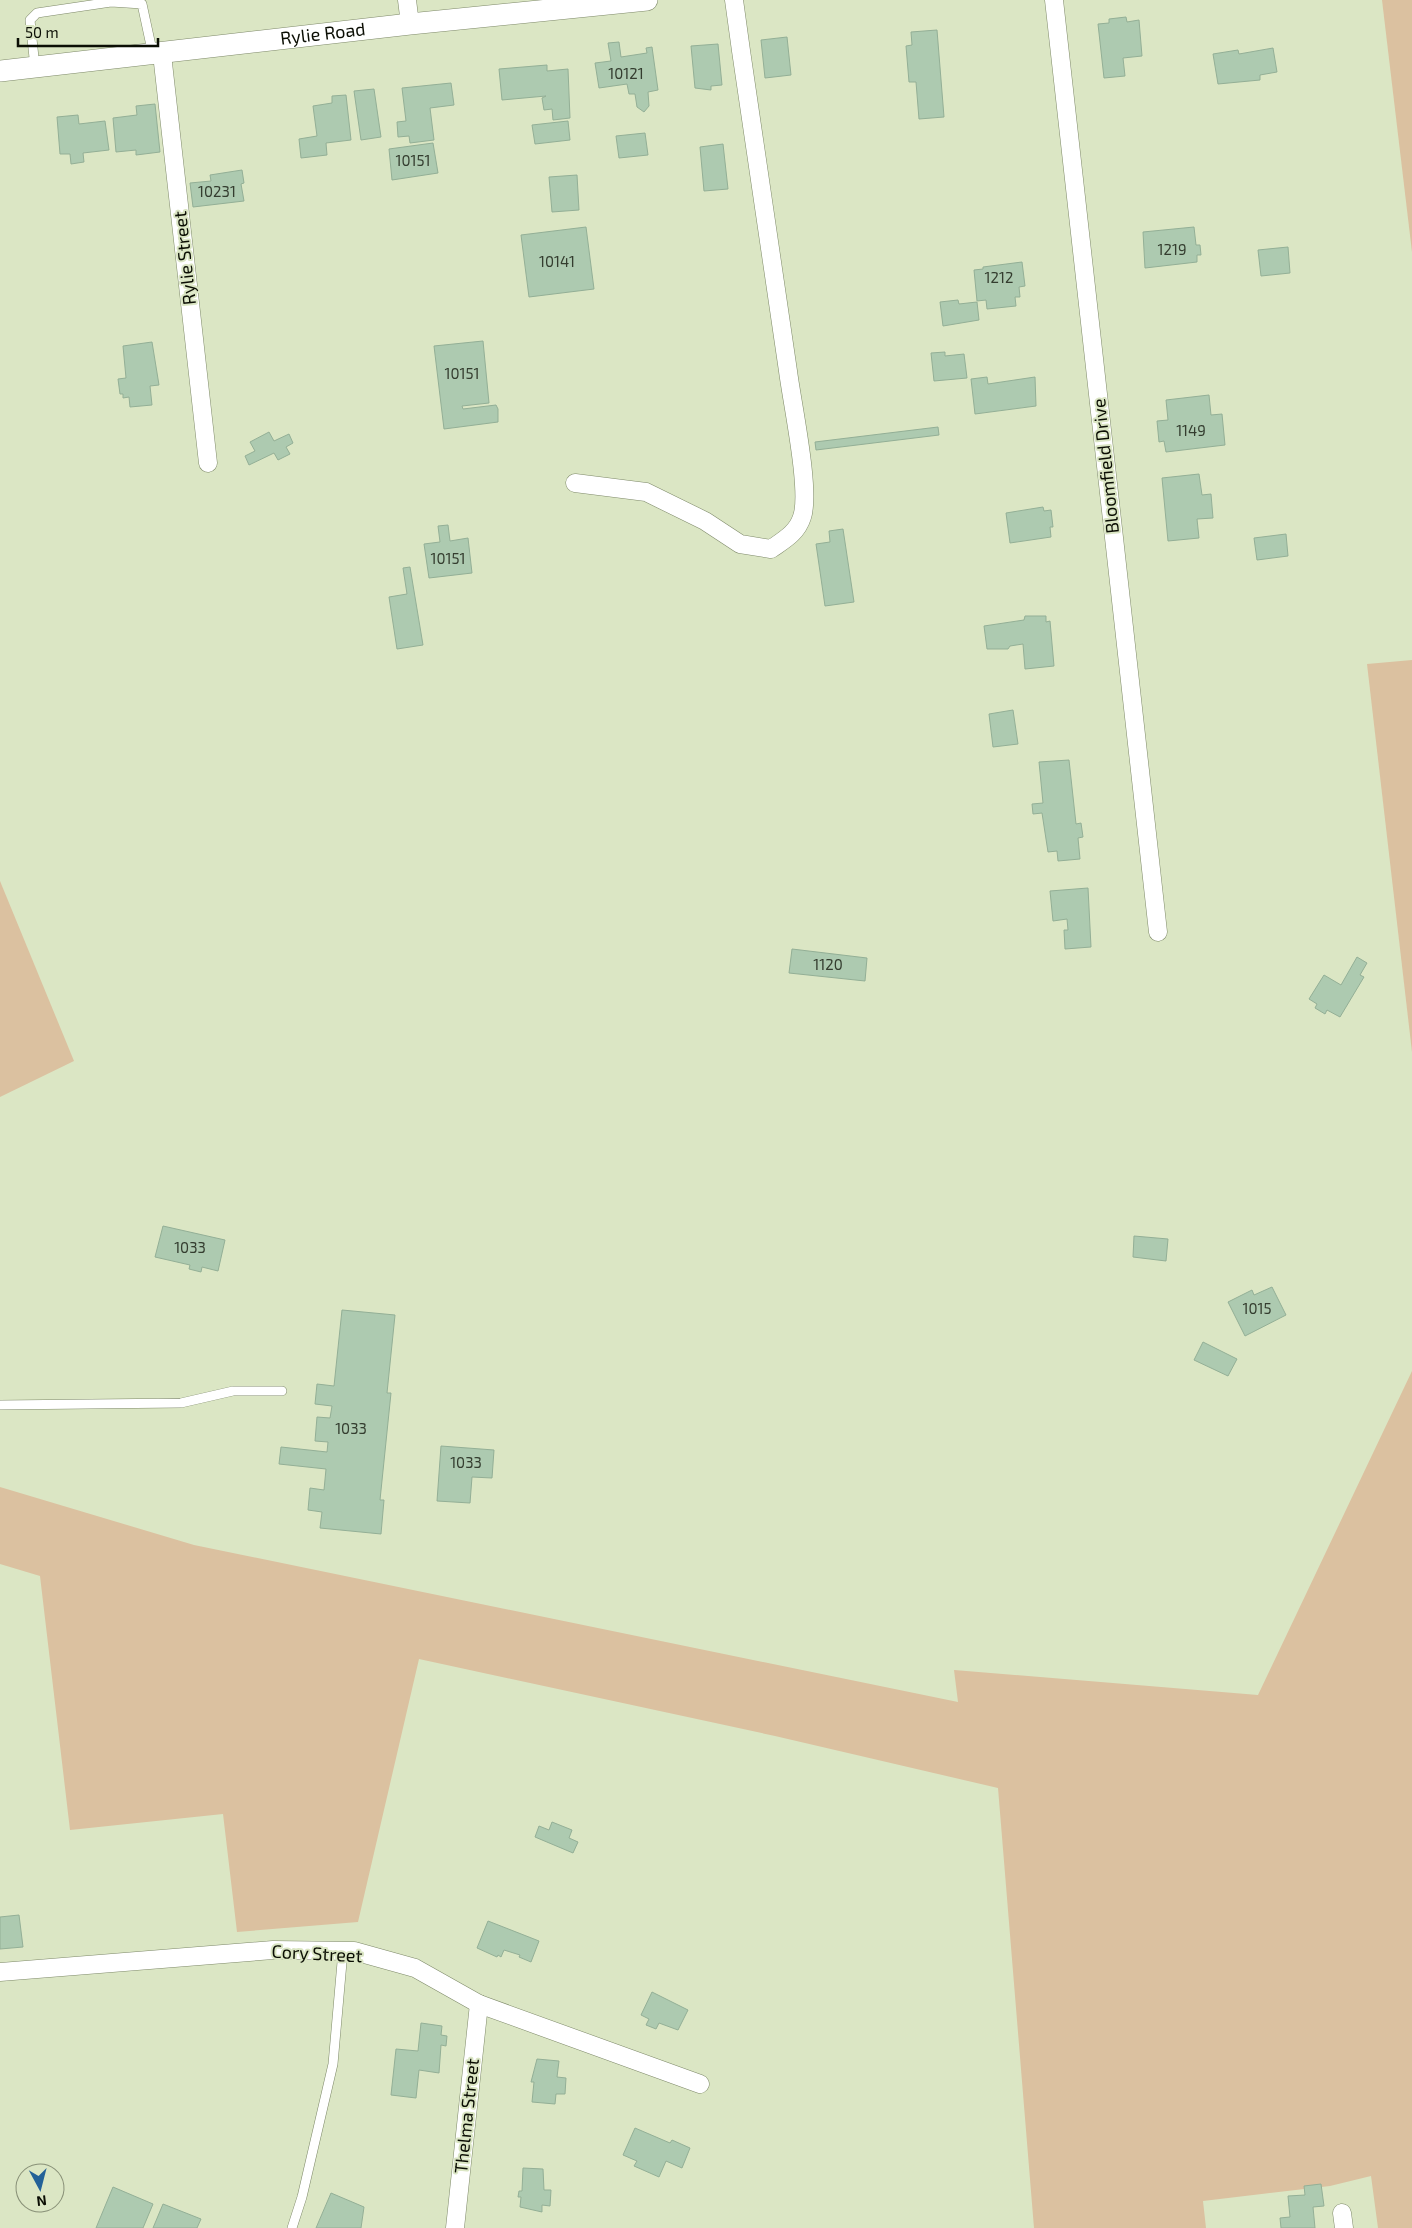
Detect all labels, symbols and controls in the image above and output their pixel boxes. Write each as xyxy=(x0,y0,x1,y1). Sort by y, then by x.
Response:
scale bar xyxy=(18,15,158,47)
street label: Rylie Road xyxy=(279,17,367,49)
text: 50 m xyxy=(25,23,59,41)
house number: 10121 xyxy=(608,64,644,82)
house number: 10151 xyxy=(396,151,431,169)
house number: 10231 xyxy=(198,182,236,200)
street label: Rylie Street xyxy=(168,210,200,306)
house number: 1219 xyxy=(1158,240,1186,258)
house number: 10141 xyxy=(539,252,575,270)
house number: 1212 xyxy=(985,268,1013,286)
house number: 10151 xyxy=(445,364,480,382)
street label: Bloomfield Drive xyxy=(1087,397,1123,535)
house number: 1149 xyxy=(1176,421,1206,439)
house number: 10151 xyxy=(431,549,466,567)
house number: 1120 xyxy=(813,955,843,973)
house number: 1033 xyxy=(174,1238,206,1256)
house number: 1015 xyxy=(1242,1299,1272,1317)
house number: 1033 xyxy=(335,1419,367,1437)
house number: 1033 xyxy=(450,1453,482,1471)
street label: Cory Street xyxy=(271,1940,363,1966)
street label: Thelma Street xyxy=(449,2057,483,2175)
north arrow xyxy=(15,2163,65,2213)
text: N xyxy=(36,2192,48,2210)

